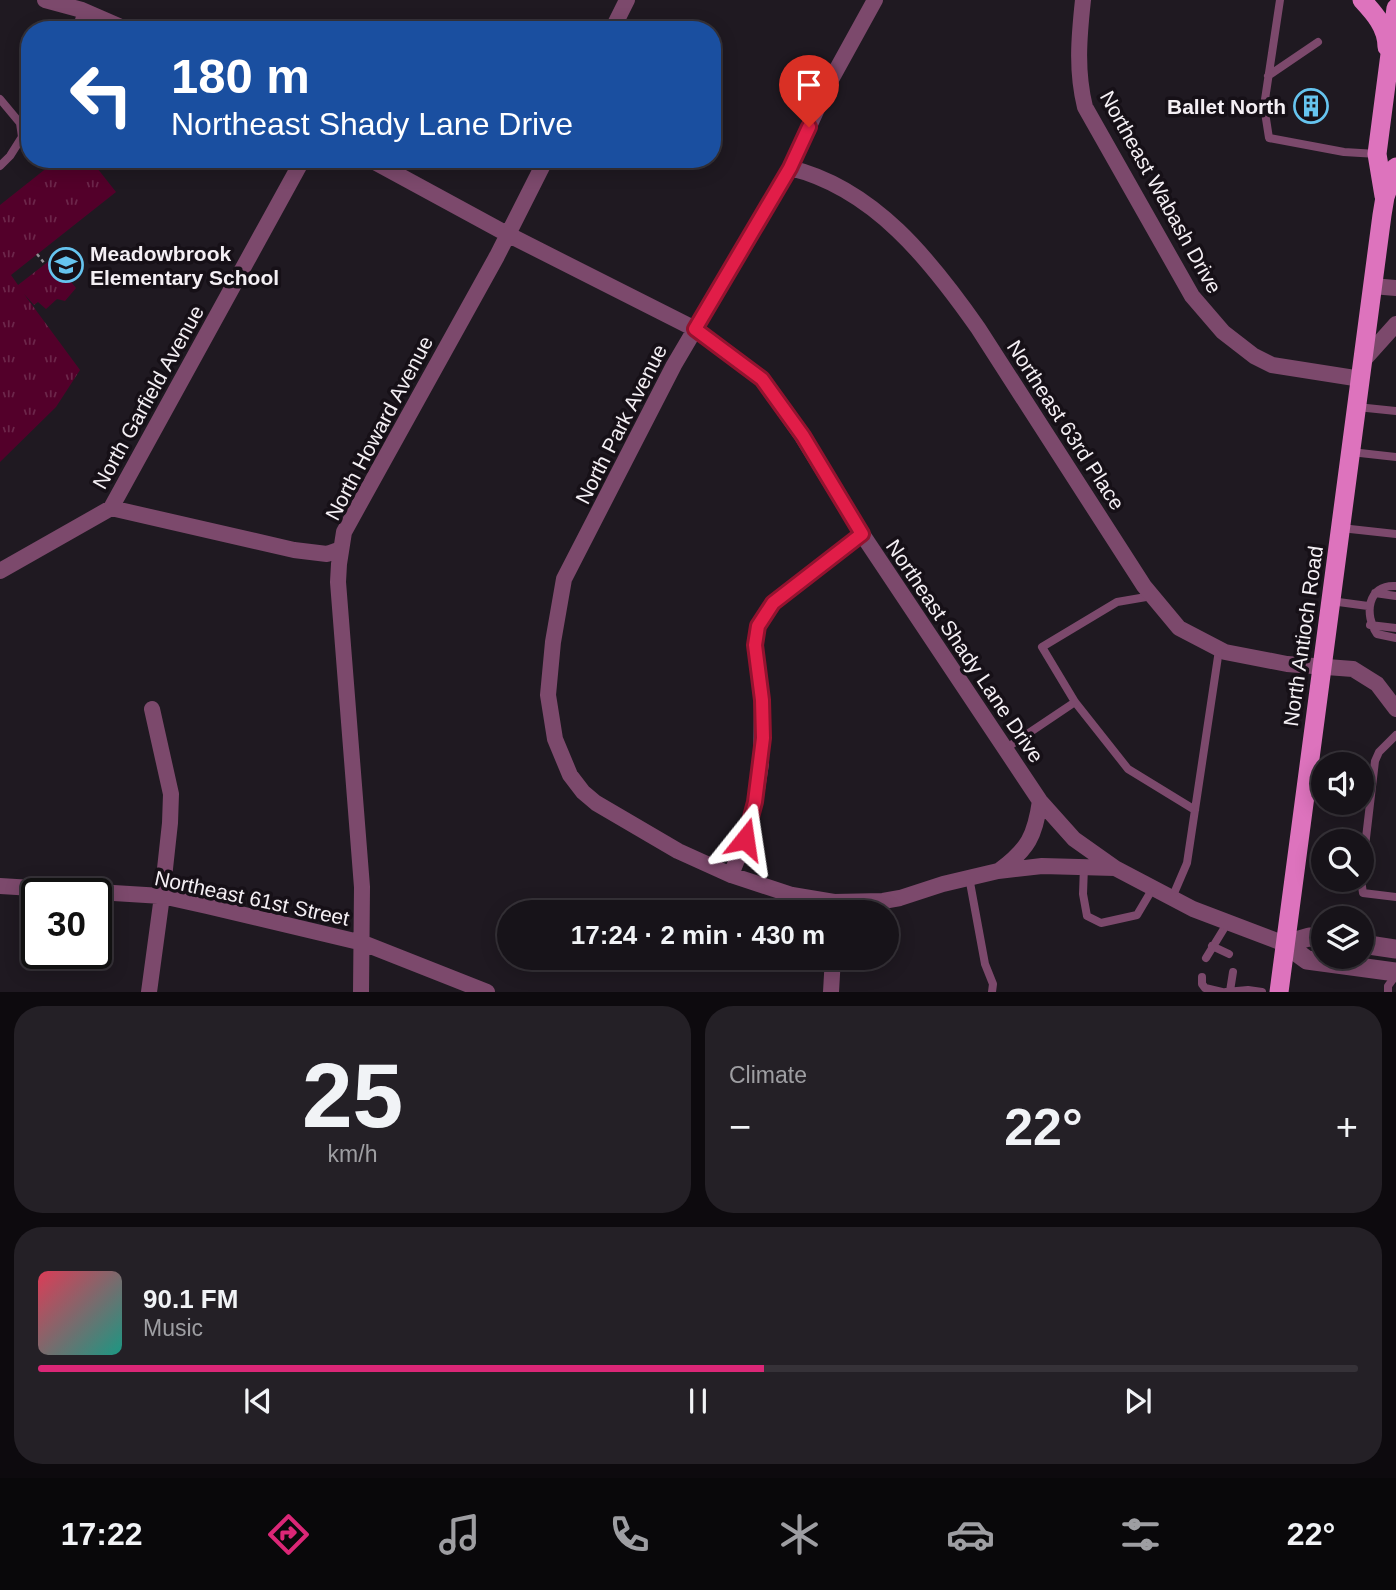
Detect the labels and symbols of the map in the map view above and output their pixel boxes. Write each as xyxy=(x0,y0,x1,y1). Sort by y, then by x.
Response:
pin xyxy=(779,55,839,127)
street label: Northeast Wabash Drive xyxy=(1096,87,1226,297)
building icon: Ballet North xyxy=(1292,87,1330,125)
place label: Ballet North xyxy=(1167,95,1286,118)
place label: Meadowbrook Elementary School xyxy=(90,242,279,289)
school or university icon: Meadowbrook Elementary School xyxy=(47,246,85,284)
street label: North Garfield Avenue xyxy=(88,301,208,493)
street label: North Howard Avenue xyxy=(321,332,437,524)
street label: Northeast 63rd Place xyxy=(1003,336,1129,514)
street label: North Park Avenue xyxy=(571,340,671,508)
street label: Northeast Shady Lane Drive xyxy=(882,535,1048,767)
street label: North Antioch Road xyxy=(1279,544,1327,728)
position arrow xyxy=(708,802,782,876)
street label: Northeast 61st Street xyxy=(153,866,352,930)
speed limit sign: 30 xyxy=(21,878,112,969)

